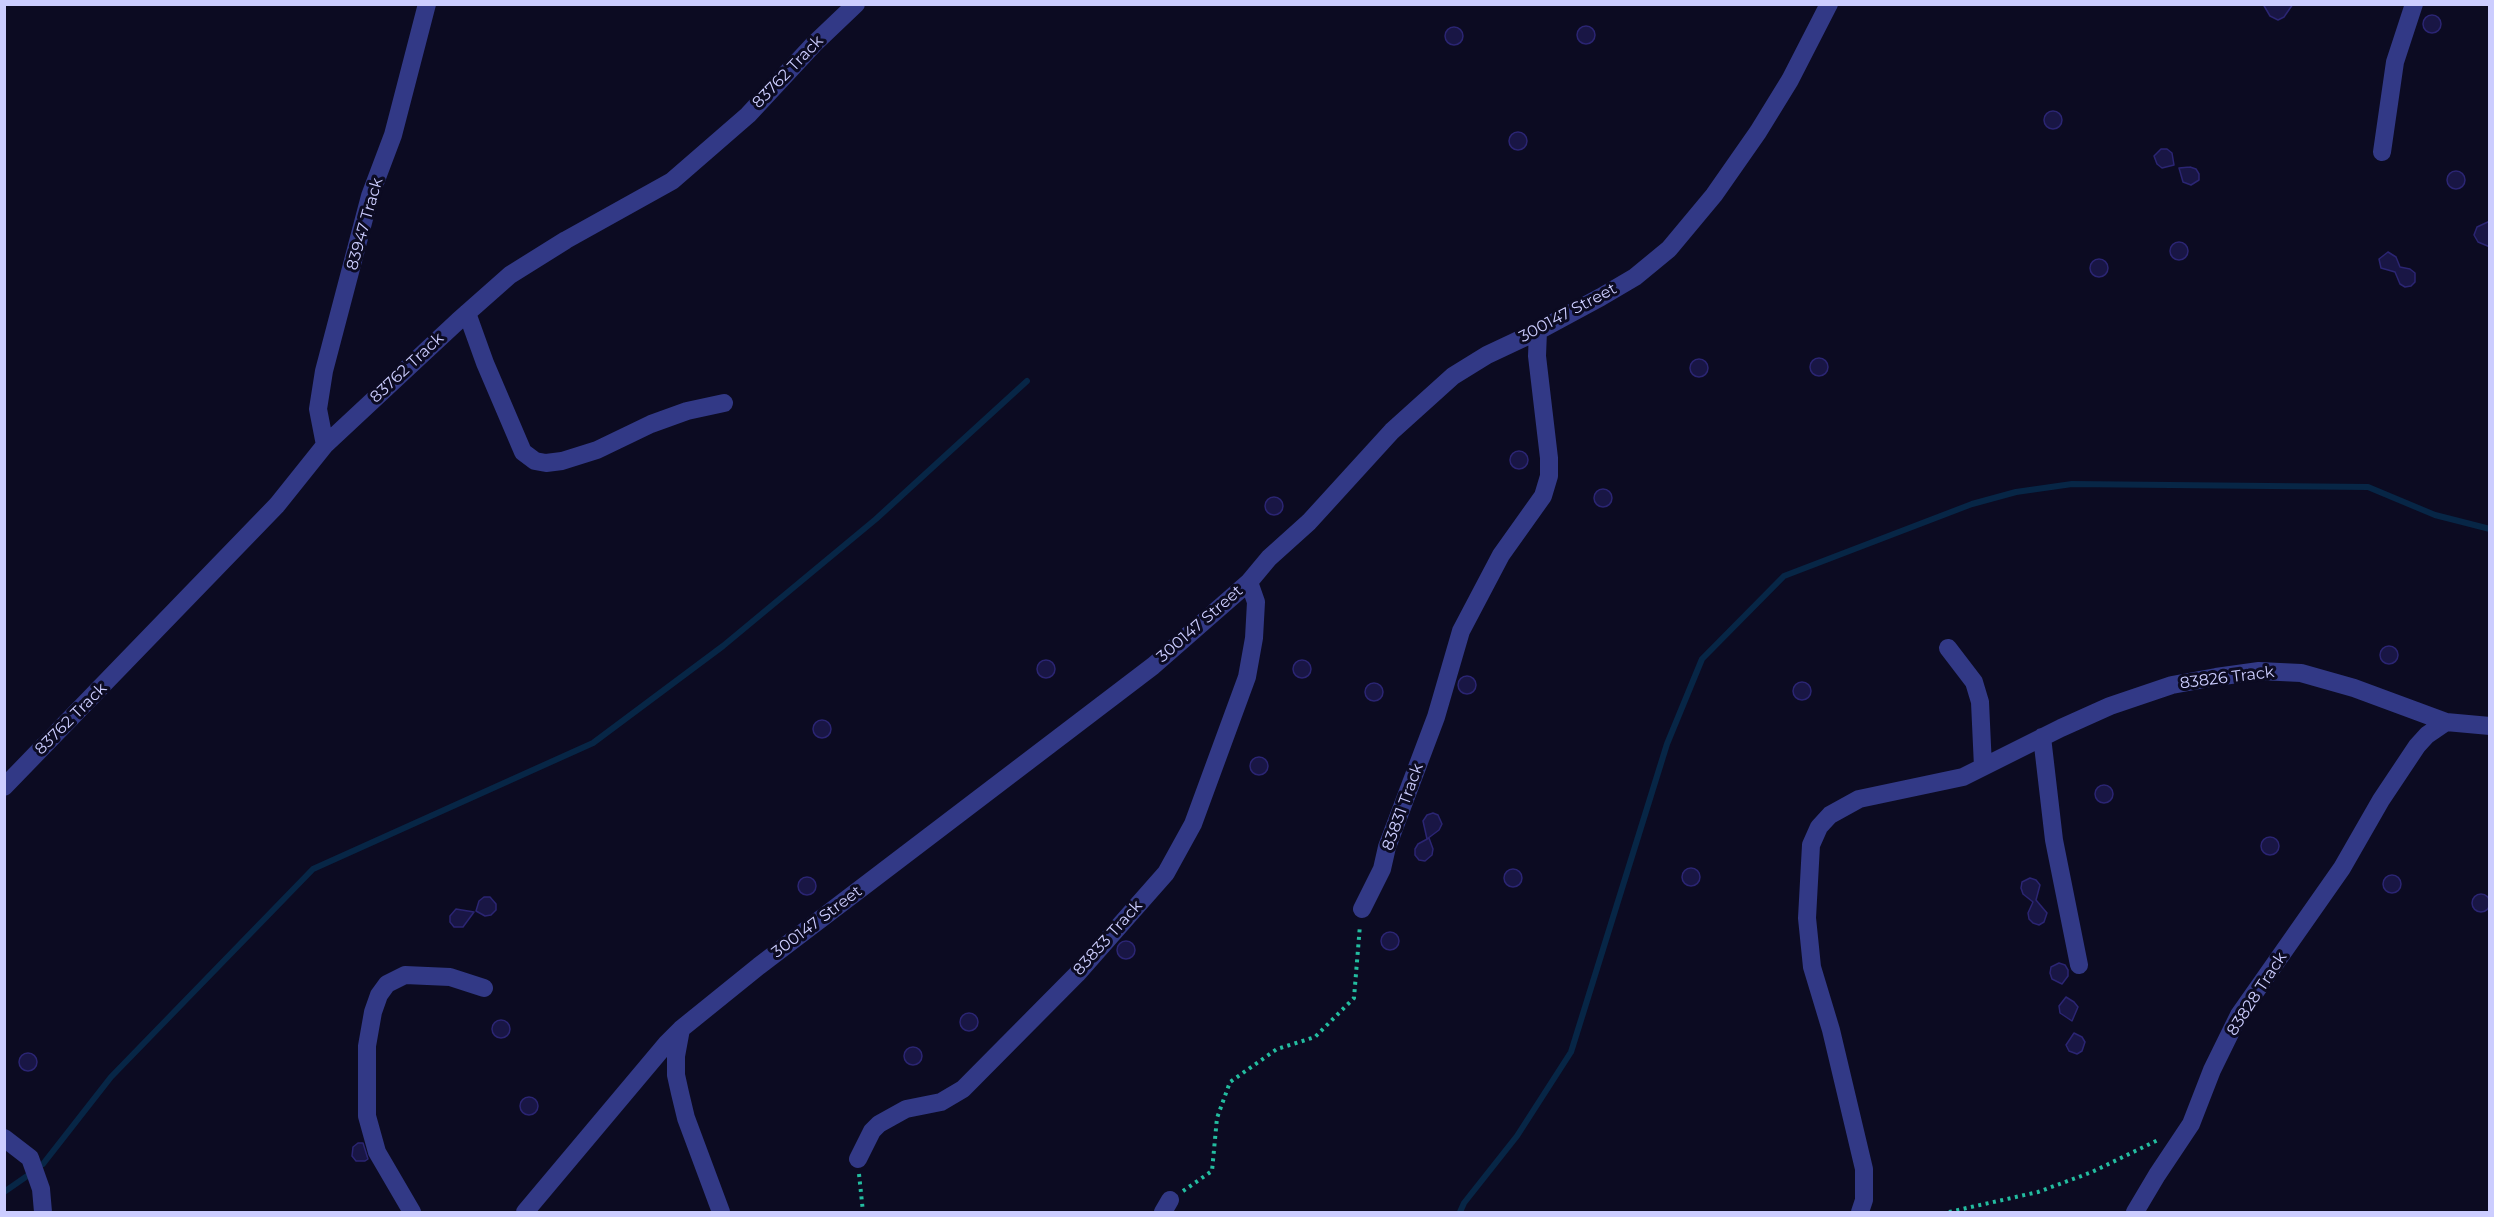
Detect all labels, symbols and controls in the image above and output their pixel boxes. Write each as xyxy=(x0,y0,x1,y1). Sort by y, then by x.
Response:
street label: 83762 Track xyxy=(749,32,827,112)
street label: 83947 Track xyxy=(343,176,387,272)
street label: 300147 Street xyxy=(1516,279,1620,347)
street label: 83762 Track xyxy=(366,329,448,407)
street label: 300147 Street xyxy=(1153,581,1247,667)
street label: 83826 Track xyxy=(2179,663,2275,693)
street label: 83762 Track xyxy=(31,679,111,759)
street label: 83831 Track xyxy=(1378,761,1428,853)
street label: 300147 Street xyxy=(768,882,866,962)
street label: 83833 Track xyxy=(1069,897,1147,979)
street label: 83828 Track xyxy=(2223,949,2291,1039)

